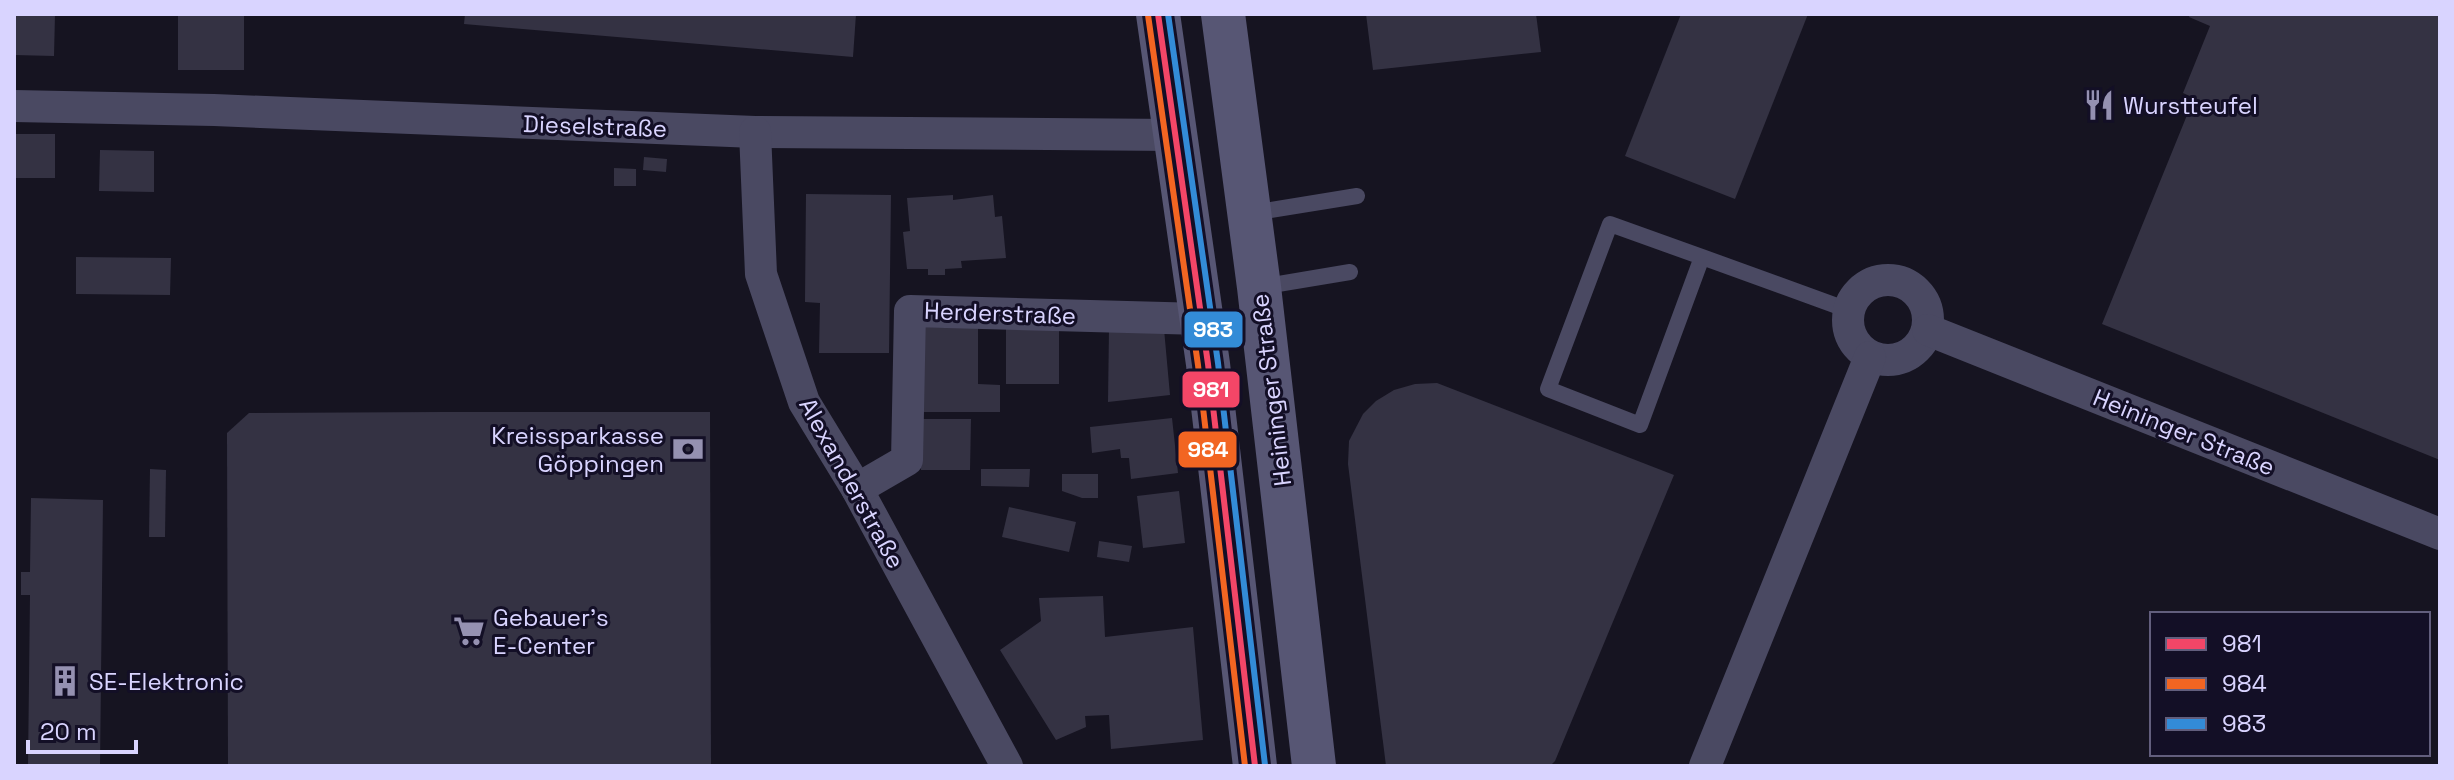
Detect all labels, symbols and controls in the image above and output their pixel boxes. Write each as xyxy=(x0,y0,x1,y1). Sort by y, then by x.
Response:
restaurant icon: Wurstteufel xyxy=(2082,88,2116,122)
place label: Wurstteufel xyxy=(2123,90,2258,121)
street label: Dieselstraße xyxy=(523,108,667,144)
street label: Heininger Straße xyxy=(1244,292,1298,488)
street label: Herderstraße xyxy=(923,295,1077,331)
line badge: 983 xyxy=(1183,310,1244,349)
text: 983 xyxy=(1193,315,1233,343)
line badge: 981 xyxy=(1181,370,1241,409)
text: 981 xyxy=(1193,375,1229,403)
street label: Heininger Straße xyxy=(2089,381,2279,483)
street label: Alexanderstraße xyxy=(792,392,912,574)
place label: Kreissparkasse Göppingen xyxy=(491,420,664,479)
line badge: 984 xyxy=(1177,430,1238,469)
bank icon: Kreissparkasse Göppingen xyxy=(671,432,705,466)
text: 984 xyxy=(1188,435,1228,463)
place label: Gebauer's E-Center xyxy=(493,602,609,661)
legend xyxy=(2150,612,2430,756)
supermarket icon: Gebauer's E-Center xyxy=(452,614,486,648)
text: 981 xyxy=(2222,628,2262,659)
building icon: SE-Elektronic xyxy=(48,664,82,698)
place label: SE-Elektronic xyxy=(89,666,244,697)
text: 984 xyxy=(2222,668,2267,699)
scale bar xyxy=(28,704,136,754)
text: 983 xyxy=(2222,708,2266,739)
text: 20 m xyxy=(40,716,97,747)

